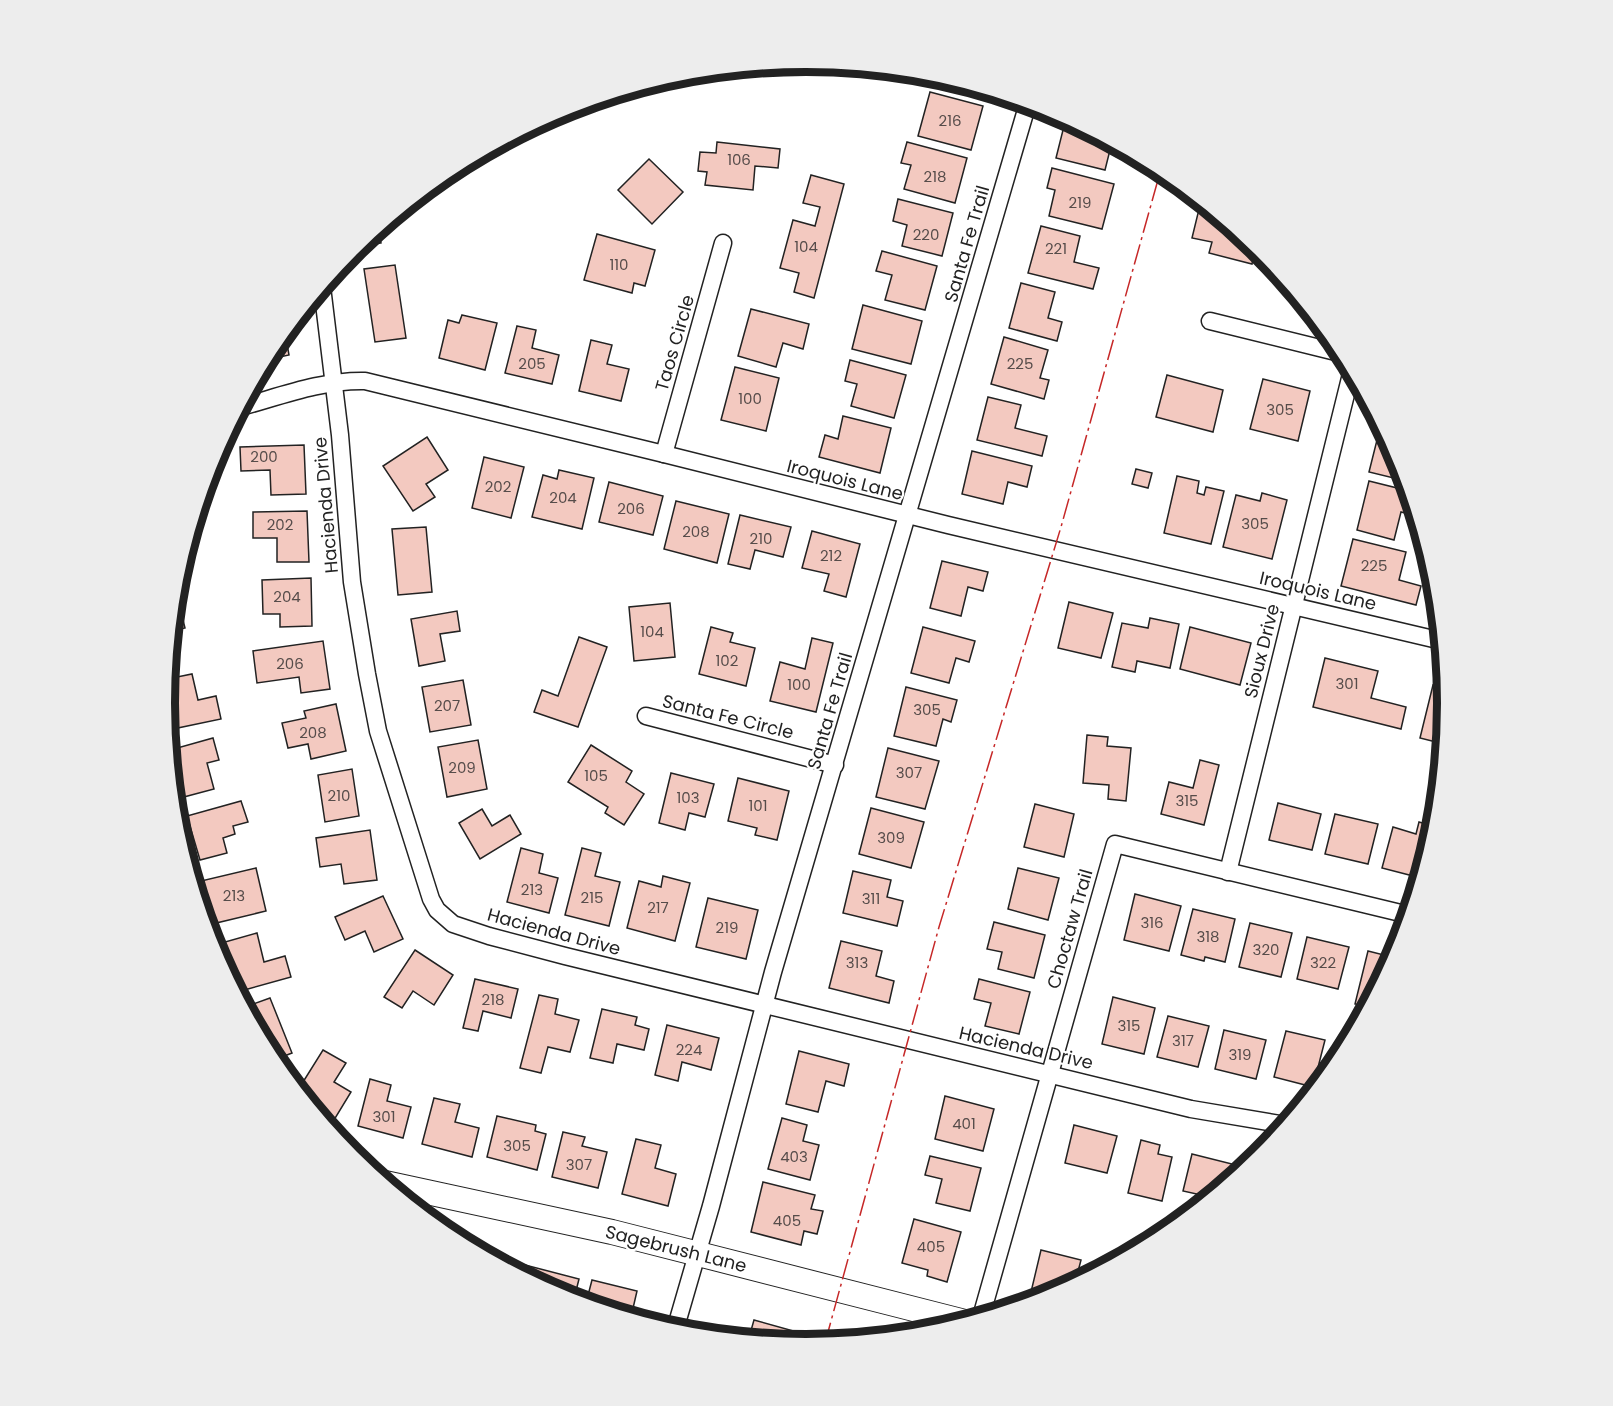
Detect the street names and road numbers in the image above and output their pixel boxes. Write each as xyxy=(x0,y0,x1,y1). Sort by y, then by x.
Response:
street label: Santa Fe Trail xyxy=(938,183,995,305)
street label: Taos Circle xyxy=(649,292,700,394)
street label: Hacienda Drive xyxy=(307,436,344,574)
street label: Iroquois Lane xyxy=(784,453,906,506)
street label: Iroquois Lane xyxy=(1257,565,1379,616)
street label: Sioux Drive xyxy=(1238,601,1285,701)
street label: Santa Fe Trail xyxy=(801,650,858,772)
street label: Santa Fe Circle xyxy=(660,688,796,745)
street label: Choctaw Trail xyxy=(1040,866,1099,992)
street label: Hacienda Drive xyxy=(485,902,624,961)
street label: Hacienda Drive xyxy=(957,1020,1096,1075)
street label: Sagebrush Lane xyxy=(603,1219,749,1278)

